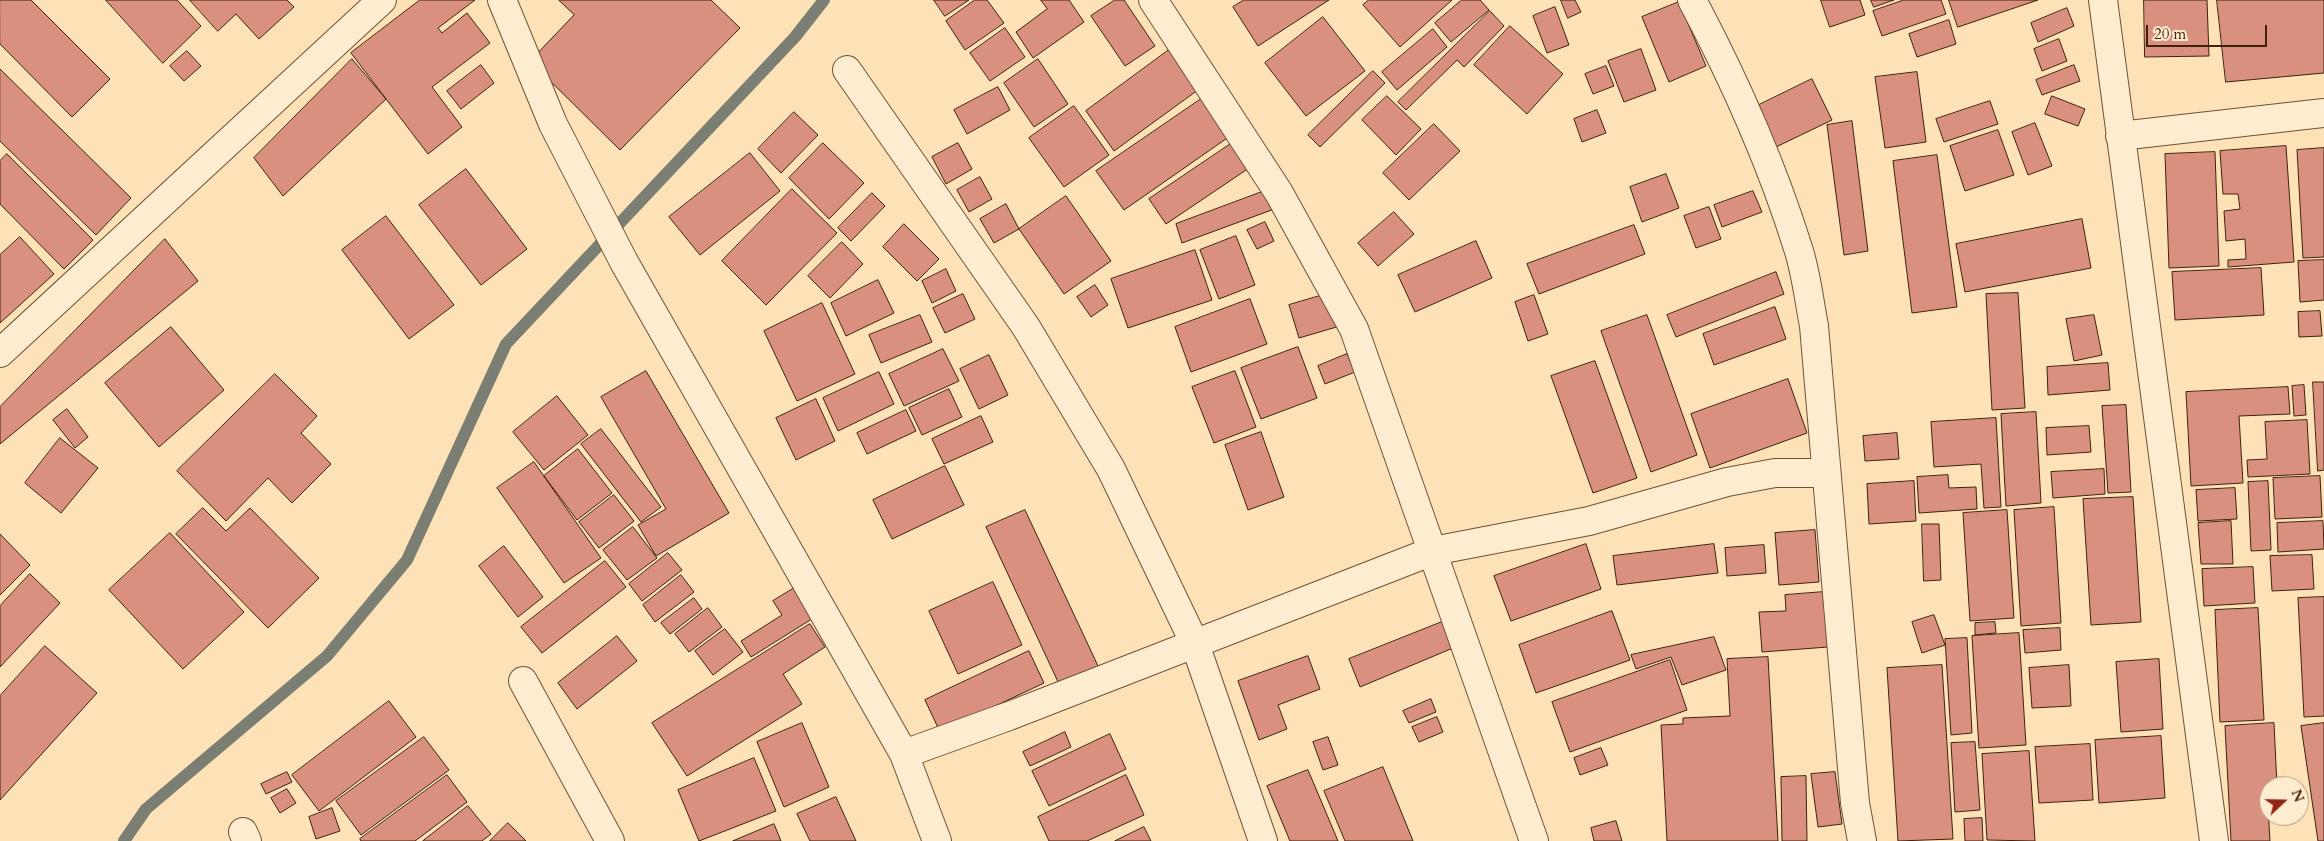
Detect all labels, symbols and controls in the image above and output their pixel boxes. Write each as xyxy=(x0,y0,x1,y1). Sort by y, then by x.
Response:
scale bar xyxy=(2149,15,2270,47)
text: 20 m xyxy=(2154,24,2186,44)
north arrow xyxy=(2259,776,2309,826)
text: N xyxy=(2286,787,2309,805)

